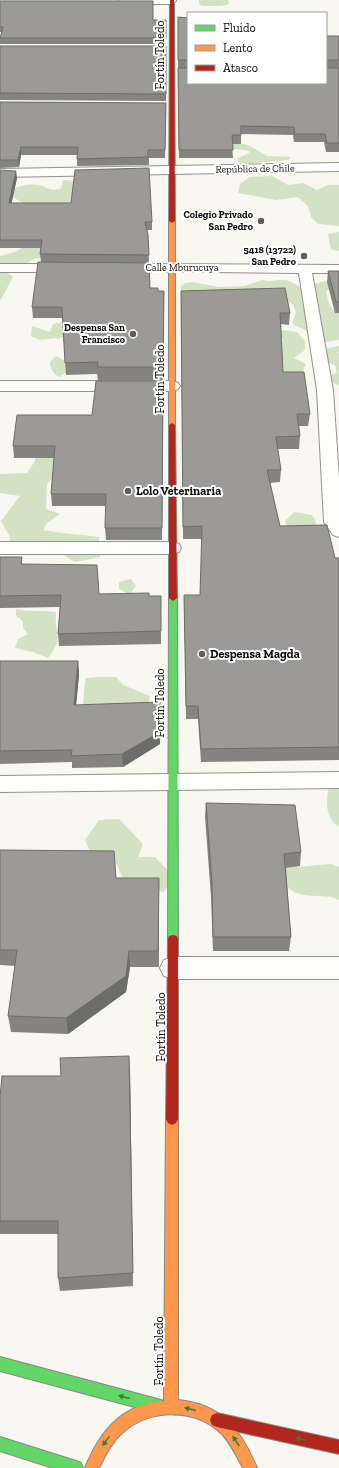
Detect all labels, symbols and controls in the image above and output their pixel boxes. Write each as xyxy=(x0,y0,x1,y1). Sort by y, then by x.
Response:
legend xyxy=(187,12,327,84)
street label: Fortín Toledo xyxy=(153,20,167,90)
text: Fluido xyxy=(223,21,256,35)
text: Lento xyxy=(223,41,253,55)
text: Atasco xyxy=(223,61,258,75)
street label: República de Chile xyxy=(215,162,295,176)
place label: Colegio Privado San Pedro xyxy=(183,209,254,233)
marker: Colegio Privado San Pedro xyxy=(256,216,266,226)
place label: 5418 (13722) San Pedro xyxy=(243,244,297,268)
marker: 5418 (13722) San Pedro xyxy=(299,251,309,261)
street label: Calle Mburucuya xyxy=(145,262,219,274)
place label: Despensa San Francisco xyxy=(64,322,126,346)
marker: Despensa San Francisco xyxy=(128,329,138,339)
street label: Fortín Toledo xyxy=(153,344,167,414)
place label: Lolo Veterinaria xyxy=(136,484,221,498)
marker: Lolo Veterinaria xyxy=(123,486,133,496)
place label: Despensa Magda xyxy=(210,647,300,661)
marker: Despensa Magda xyxy=(197,649,207,659)
street label: Fortín Toledo xyxy=(153,668,167,738)
street label: Fortín Toledo xyxy=(154,992,168,1062)
street label: Fortín Toledo xyxy=(152,1316,166,1386)
one-way arrow xyxy=(117,1393,130,1399)
one-way arrow xyxy=(183,1405,196,1411)
one-way arrow xyxy=(295,1435,307,1441)
one-way arrow xyxy=(102,1436,110,1446)
one-way arrow xyxy=(232,1436,240,1447)

